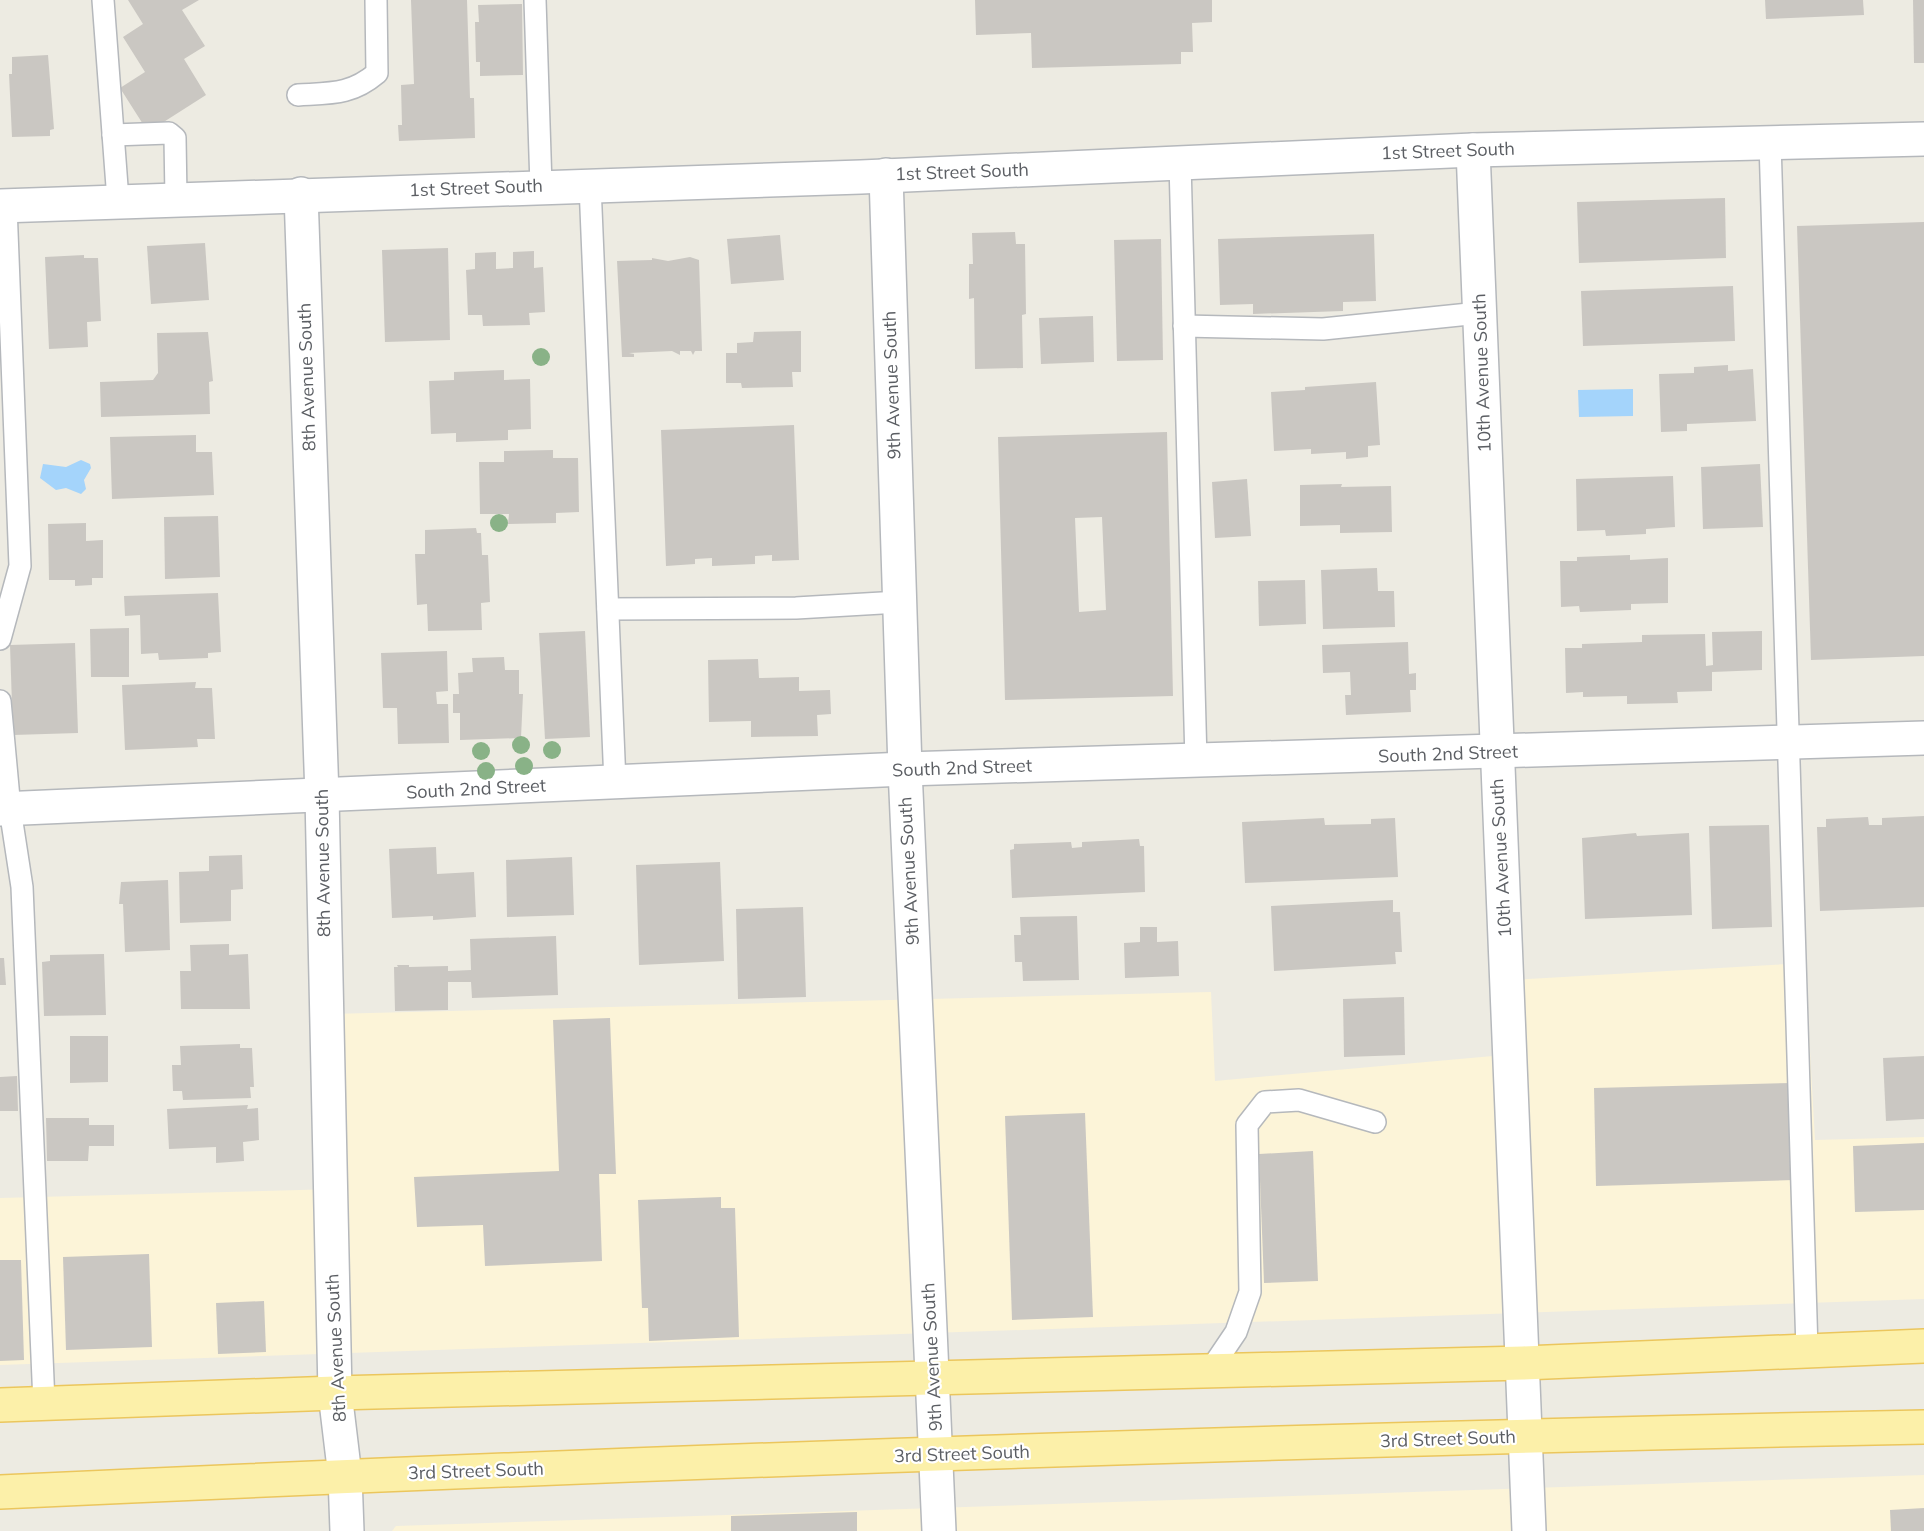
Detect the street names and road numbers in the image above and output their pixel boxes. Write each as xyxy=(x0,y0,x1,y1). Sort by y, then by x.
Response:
street label: 1st Street South xyxy=(1381,137,1515,164)
street label: 1st Street South xyxy=(895,158,1029,185)
street label: 1st Street South xyxy=(409,174,543,201)
street label: 10th Avenue South xyxy=(1467,293,1496,453)
street label: 8th Avenue South xyxy=(292,302,321,452)
street label: 9th Avenue South xyxy=(877,310,906,460)
street label: South 2nd Street xyxy=(1378,740,1518,767)
street label: South 2nd Street xyxy=(892,754,1032,781)
street label: South 2nd Street xyxy=(405,773,547,804)
street label: 10th Avenue South xyxy=(1485,778,1516,938)
street label: 8th Avenue South xyxy=(310,789,335,937)
street label: 9th Avenue South xyxy=(893,796,924,946)
street label: 8th Avenue South xyxy=(320,1273,351,1423)
street label: 9th Avenue South xyxy=(916,1282,947,1432)
street label: 3rd Street South xyxy=(1380,1425,1516,1452)
street label: 3rd Street South xyxy=(894,1440,1030,1467)
street label: 3rd Street South xyxy=(408,1457,544,1484)

